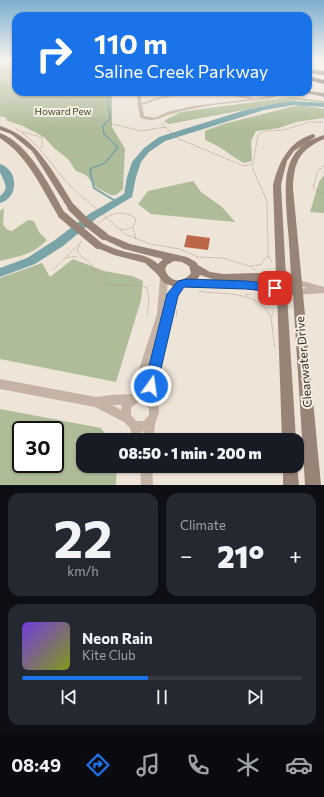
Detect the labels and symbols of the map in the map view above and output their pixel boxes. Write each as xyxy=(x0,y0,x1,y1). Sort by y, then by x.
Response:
park label: Howard Pew xyxy=(34,105,92,117)
pin xyxy=(258,271,292,305)
street label: Clearwater Drive xyxy=(292,316,314,408)
position arrow xyxy=(130,365,172,407)
speed limit sign: 30 xyxy=(12,421,64,473)

